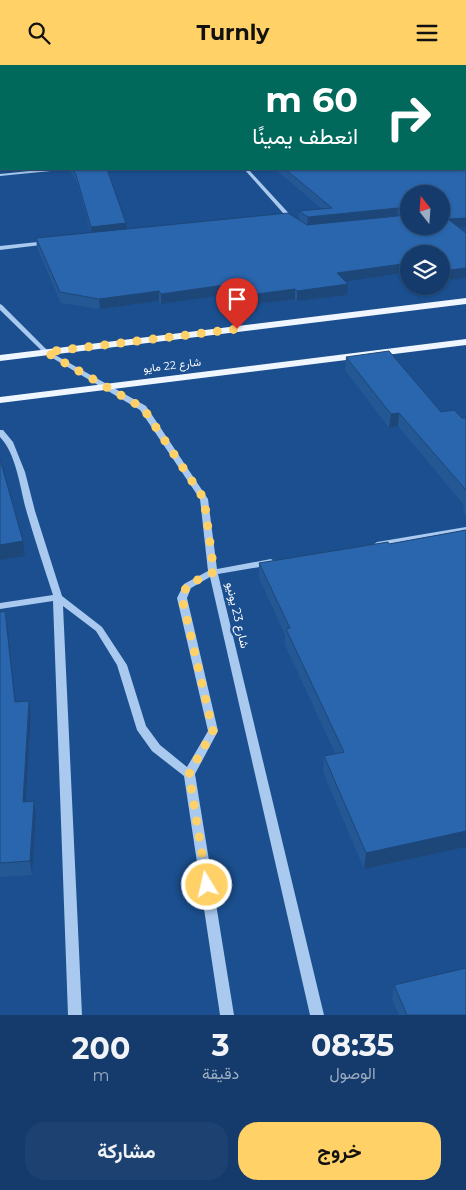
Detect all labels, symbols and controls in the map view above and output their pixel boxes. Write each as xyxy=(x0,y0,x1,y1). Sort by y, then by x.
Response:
icon: search xyxy=(25,19,53,47)
text: Turnly xyxy=(197,19,269,46)
icon: menu xyxy=(413,19,441,47)
text: 60 m xyxy=(265,78,358,121)
icon: right xyxy=(376,85,441,150)
text: انعطف يمينًا xyxy=(252,123,358,150)
north arrow xyxy=(400,185,450,235)
map controls xyxy=(400,185,450,295)
button: layers xyxy=(400,245,450,295)
pin xyxy=(216,278,258,329)
icon: arrive xyxy=(223,285,251,313)
street label: شارع 22 مايو xyxy=(142,354,202,376)
street label: شارع 23 يونيو xyxy=(221,580,253,650)
position arrow xyxy=(180,858,232,910)
text: 3 xyxy=(212,1027,229,1064)
text: 08:35 xyxy=(311,1027,394,1064)
text: 200 xyxy=(72,1030,130,1067)
text: دقيقة xyxy=(202,1064,239,1083)
text: الوصول xyxy=(329,1064,376,1083)
text: m xyxy=(93,1066,110,1085)
button: مشاركة xyxy=(25,1122,228,1180)
button: خروج xyxy=(238,1122,441,1180)

